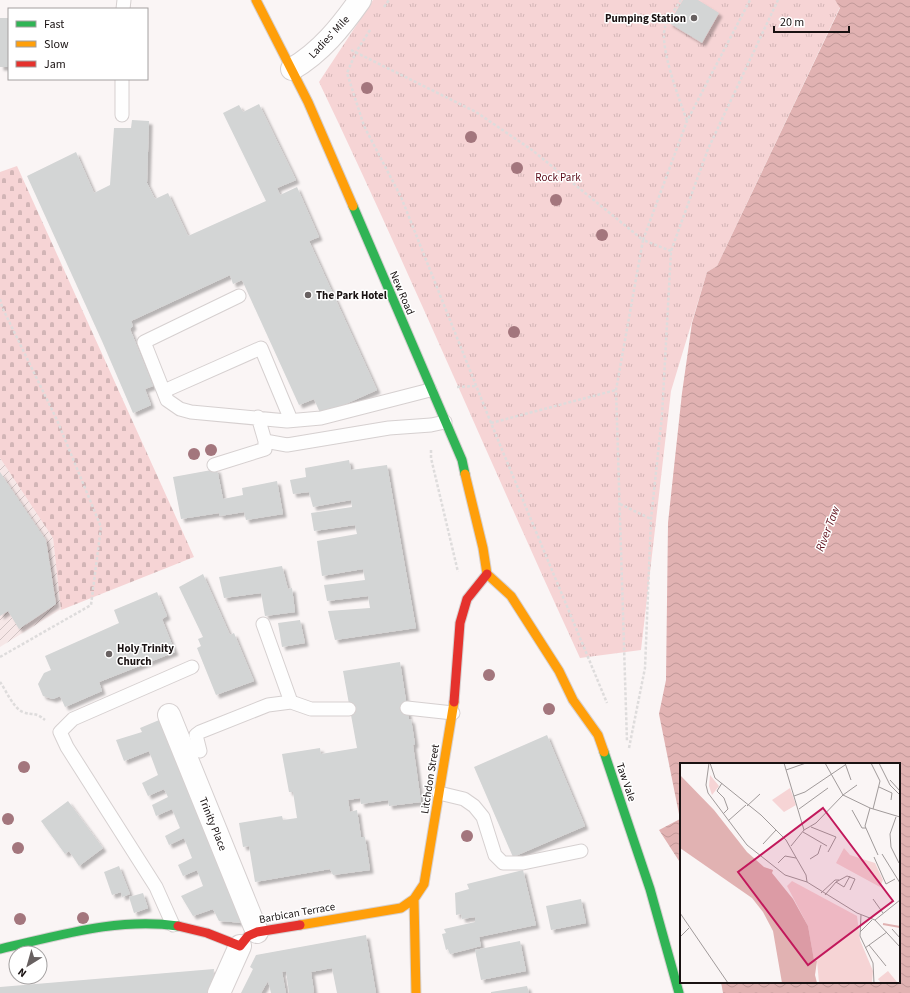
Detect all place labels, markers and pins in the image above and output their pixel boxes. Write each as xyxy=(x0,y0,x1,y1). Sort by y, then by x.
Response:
place label: Pumping Station xyxy=(605,11,686,26)
marker: Pumping Station xyxy=(689,13,699,23)
place label: The Park Hotel xyxy=(316,288,388,303)
marker: The Park Hotel xyxy=(303,290,313,300)
place label: Holy Trinity Church xyxy=(117,641,174,669)
marker: Holy Trinity Church xyxy=(104,649,114,659)

